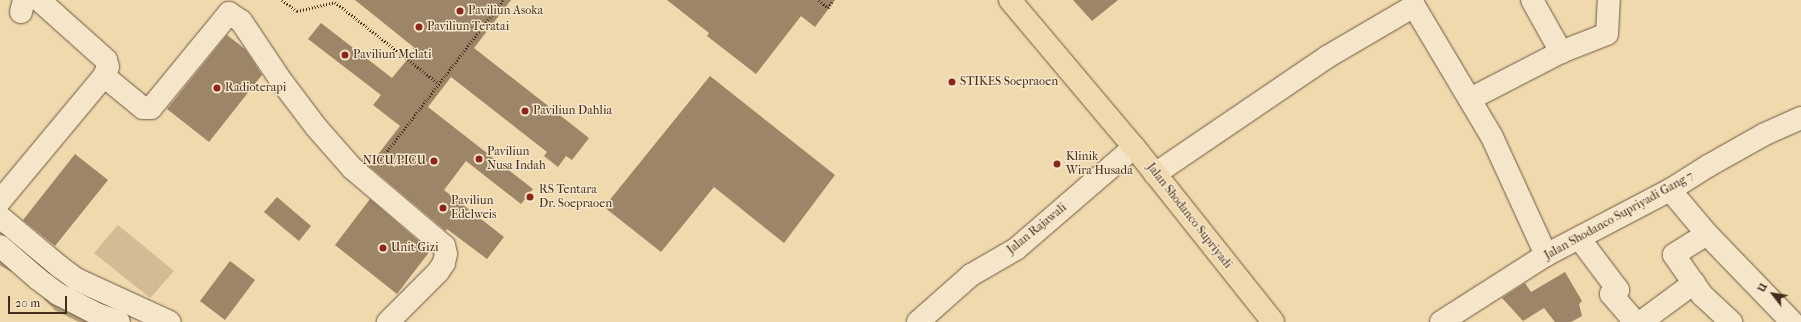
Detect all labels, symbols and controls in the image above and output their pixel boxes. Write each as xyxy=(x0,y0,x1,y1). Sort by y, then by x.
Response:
place label: Paviliun Asoka xyxy=(468,4,543,18)
marker: Paviliun Asoka xyxy=(455,6,465,16)
place label: Paviliun Teratai xyxy=(427,20,509,34)
marker: Paviliun Teratai xyxy=(414,22,424,32)
place label: Paviliun Melati xyxy=(353,48,432,62)
marker: Paviliun Melati xyxy=(340,50,350,60)
place label: STIKES Soepraoen xyxy=(960,75,1058,89)
marker: STIKES Soepraoen xyxy=(947,77,957,87)
place label: Radioterapi xyxy=(225,81,286,95)
marker: Radioterapi xyxy=(212,83,222,93)
place label: Paviliun Dahlia xyxy=(533,104,612,118)
marker: Paviliun Dahlia xyxy=(520,106,530,116)
place label: Paviliun Nusa Indah xyxy=(487,145,546,173)
place label: Klinik Wira Husada xyxy=(1066,150,1133,178)
place label: NICU/PICU xyxy=(363,154,426,168)
marker: Paviliun Nusa Indah xyxy=(474,154,484,164)
marker: NICU/PICU xyxy=(429,156,439,166)
marker: Klinik Wira Husada xyxy=(1051,158,1063,170)
street label: Jalan Shodanco Supriyadi xyxy=(1143,160,1235,272)
street label: Jalan Shodanco Supriyadi Gang 7 xyxy=(1542,169,1696,263)
place label: RS Tentara Dr. Soepraoen xyxy=(539,183,612,211)
marker: RS Tentara Dr. Soepraoen xyxy=(524,191,536,203)
place label: Paviliun Edelweis xyxy=(451,194,497,222)
street label: Jalan Rajawali xyxy=(1004,201,1070,257)
marker: Paviliun Edelweis xyxy=(438,203,448,213)
place label: Unit Gizi xyxy=(391,241,439,255)
marker: Unit Gizi xyxy=(378,243,388,253)
north arrow xyxy=(1753,274,1793,314)
text: U xyxy=(1755,281,1770,295)
scale bar xyxy=(10,288,69,314)
text: 20 m xyxy=(15,296,40,310)

